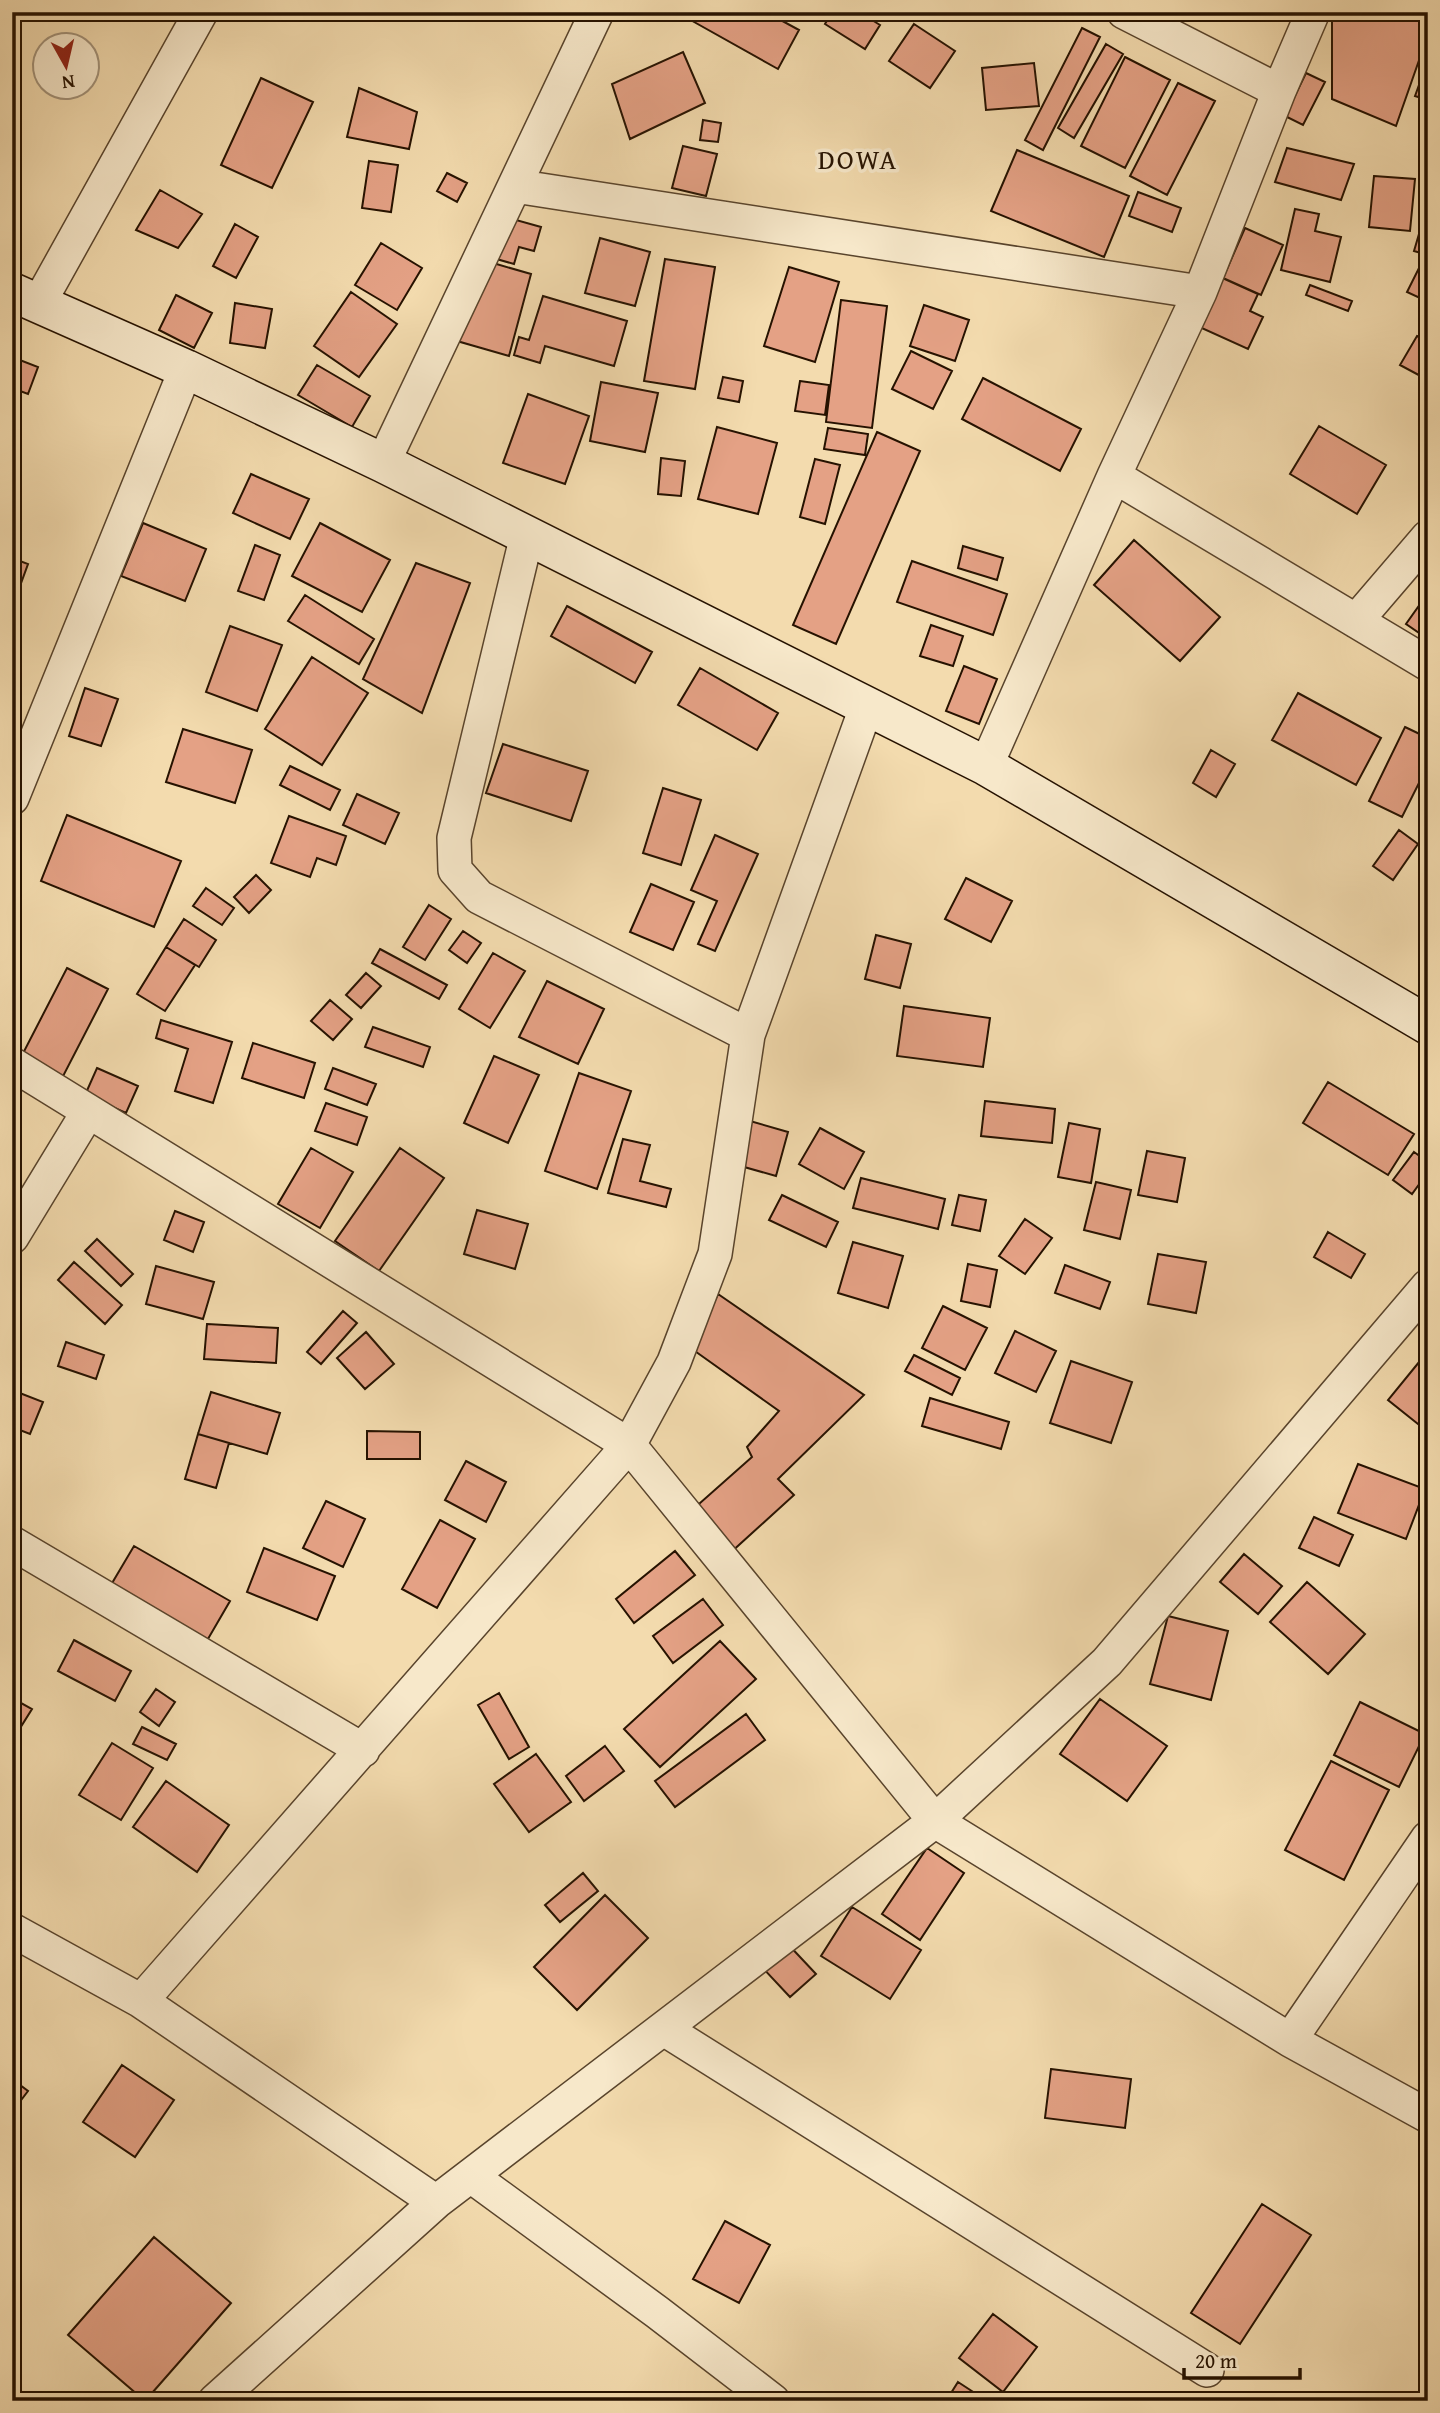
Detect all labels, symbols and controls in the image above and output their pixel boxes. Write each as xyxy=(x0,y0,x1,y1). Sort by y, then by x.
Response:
north arrow xyxy=(32,32,102,102)
text: N xyxy=(60,68,77,98)
district label: DOWA xyxy=(818,138,898,179)
scale bar xyxy=(1184,2336,1300,2380)
text: 20 m xyxy=(1195,2345,1237,2376)

